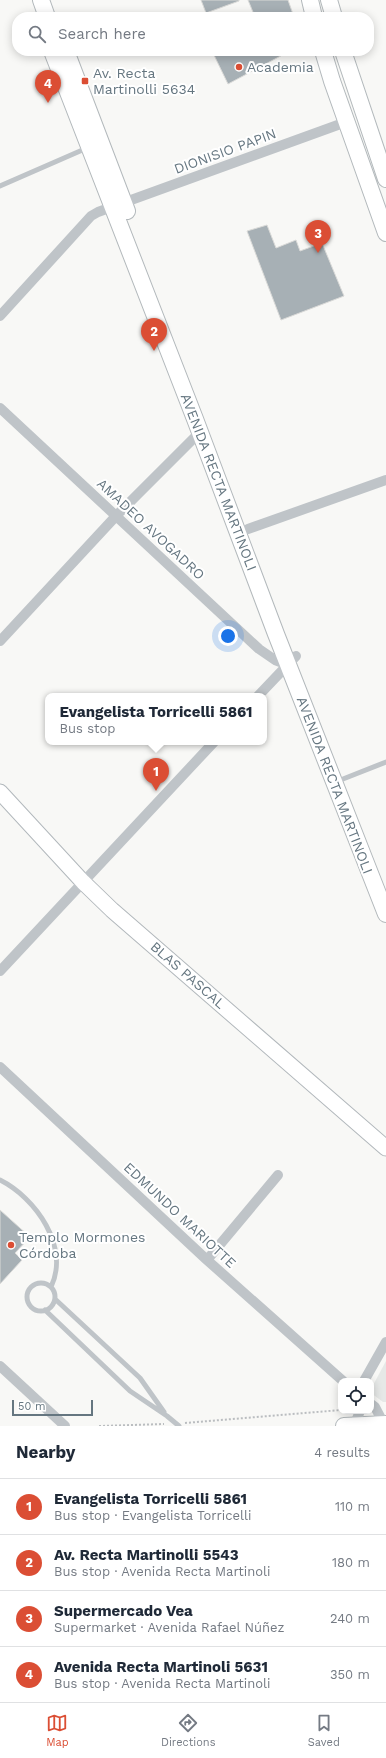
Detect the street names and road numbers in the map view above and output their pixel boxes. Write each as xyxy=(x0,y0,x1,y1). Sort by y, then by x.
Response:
street label: DIONISIO PAPIN xyxy=(172,125,278,177)
street label: AVENIDA RECTA MARTINOLI xyxy=(178,391,260,573)
street label: AMADEO AVOGADRO xyxy=(94,475,208,583)
street label: AVENIDA RECTA MARTINOLI xyxy=(294,694,376,876)
street label: BLAS PASCAL xyxy=(147,938,229,1012)
street label: EDMUNDO MARIOTTE xyxy=(121,1159,239,1271)

